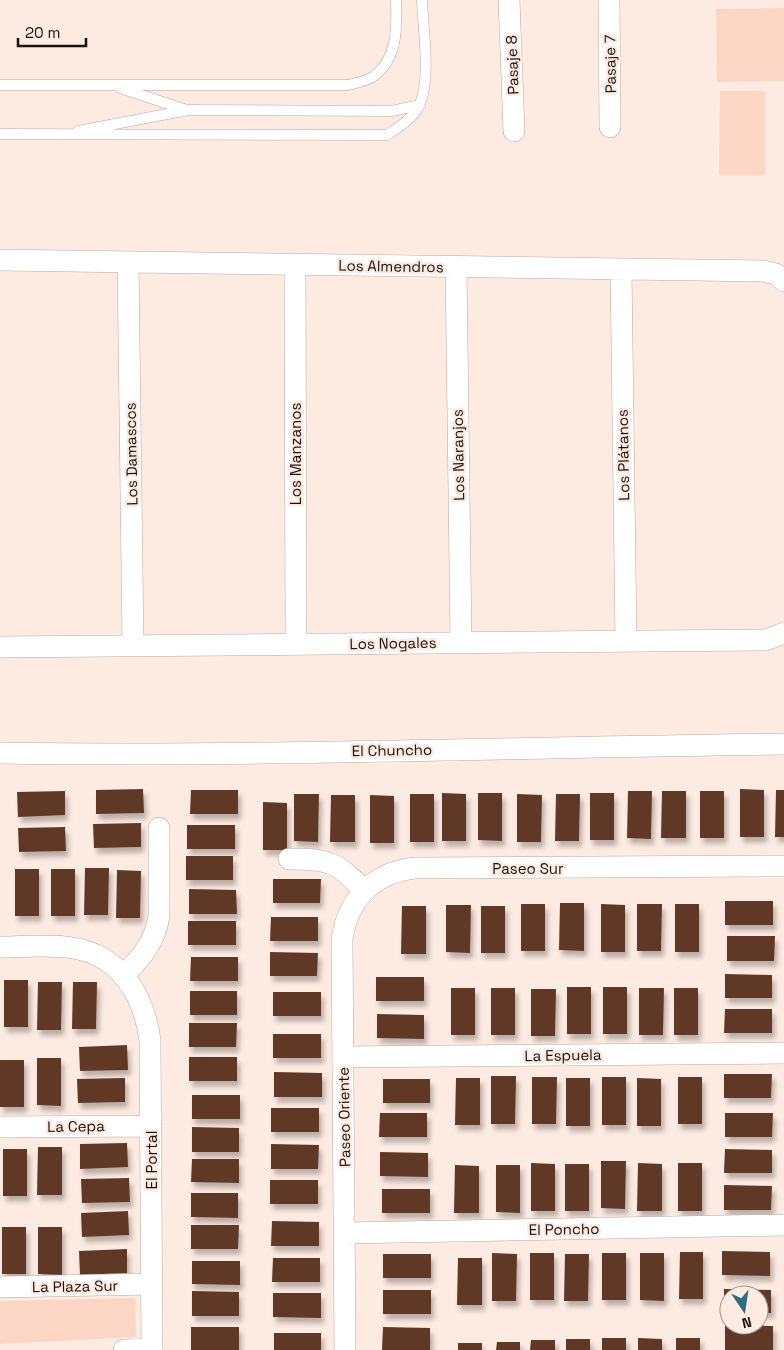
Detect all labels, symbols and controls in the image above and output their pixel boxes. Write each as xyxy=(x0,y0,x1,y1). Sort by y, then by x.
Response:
scale bar xyxy=(18,15,85,47)
text: 20 m xyxy=(25,23,60,42)
street label: Pasaje 7 xyxy=(600,34,620,94)
street label: Pasaje 8 xyxy=(501,35,523,95)
street label: Los Almendros xyxy=(338,256,444,276)
street label: Los Damascos xyxy=(121,402,141,506)
street label: Los Manzanos xyxy=(286,403,305,505)
street label: Los Naranjos xyxy=(448,409,468,501)
street label: Los Plátanos xyxy=(613,409,633,501)
street label: Los Nogales xyxy=(349,633,437,653)
street label: El Chuncho xyxy=(352,740,432,760)
street label: Paseo Sur xyxy=(492,859,564,878)
street label: La Espuela xyxy=(524,1045,602,1065)
street label: Paseo Oriente xyxy=(334,1067,354,1167)
street label: La Cepa xyxy=(47,1116,105,1136)
street label: El Portal xyxy=(142,1131,161,1189)
street label: El Poncho xyxy=(529,1219,599,1239)
street label: La Plaza Sur xyxy=(32,1276,119,1296)
north arrow xyxy=(719,1285,769,1335)
text: N xyxy=(740,1313,754,1332)

